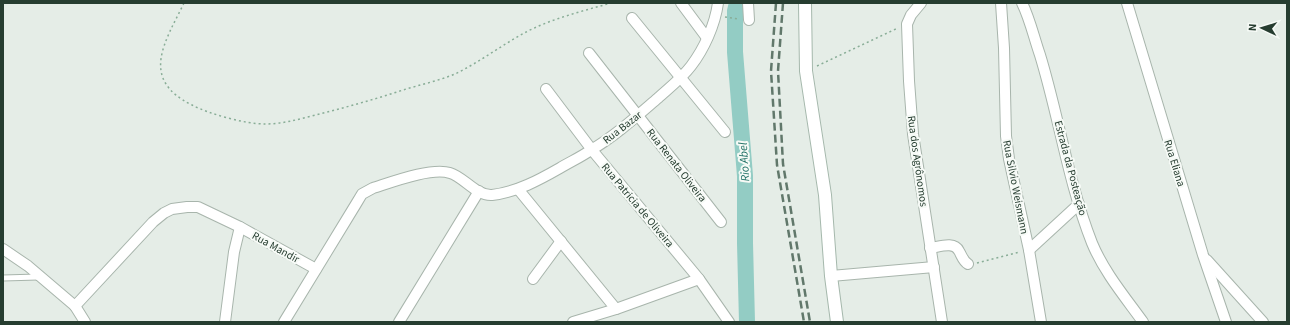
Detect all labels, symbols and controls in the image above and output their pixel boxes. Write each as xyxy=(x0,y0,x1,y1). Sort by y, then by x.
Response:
north arrow xyxy=(1242,8,1282,48)
text: N xyxy=(1245,23,1260,32)
street label: Rua Bazar xyxy=(600,107,645,147)
street label: Rua dos Agrônomos xyxy=(904,115,931,208)
street label: Estrada da Posteação xyxy=(1051,119,1090,217)
street label: Rua Renata Oliveira xyxy=(643,125,710,205)
street label: Rua Eliana xyxy=(1160,138,1189,188)
street label: Rua Silvio Weismann xyxy=(999,139,1032,235)
water label: Rio Abel xyxy=(735,142,754,182)
street label: Rua Patricia de Oliveira xyxy=(598,160,677,251)
street label: Rua Mandir xyxy=(249,228,302,267)

